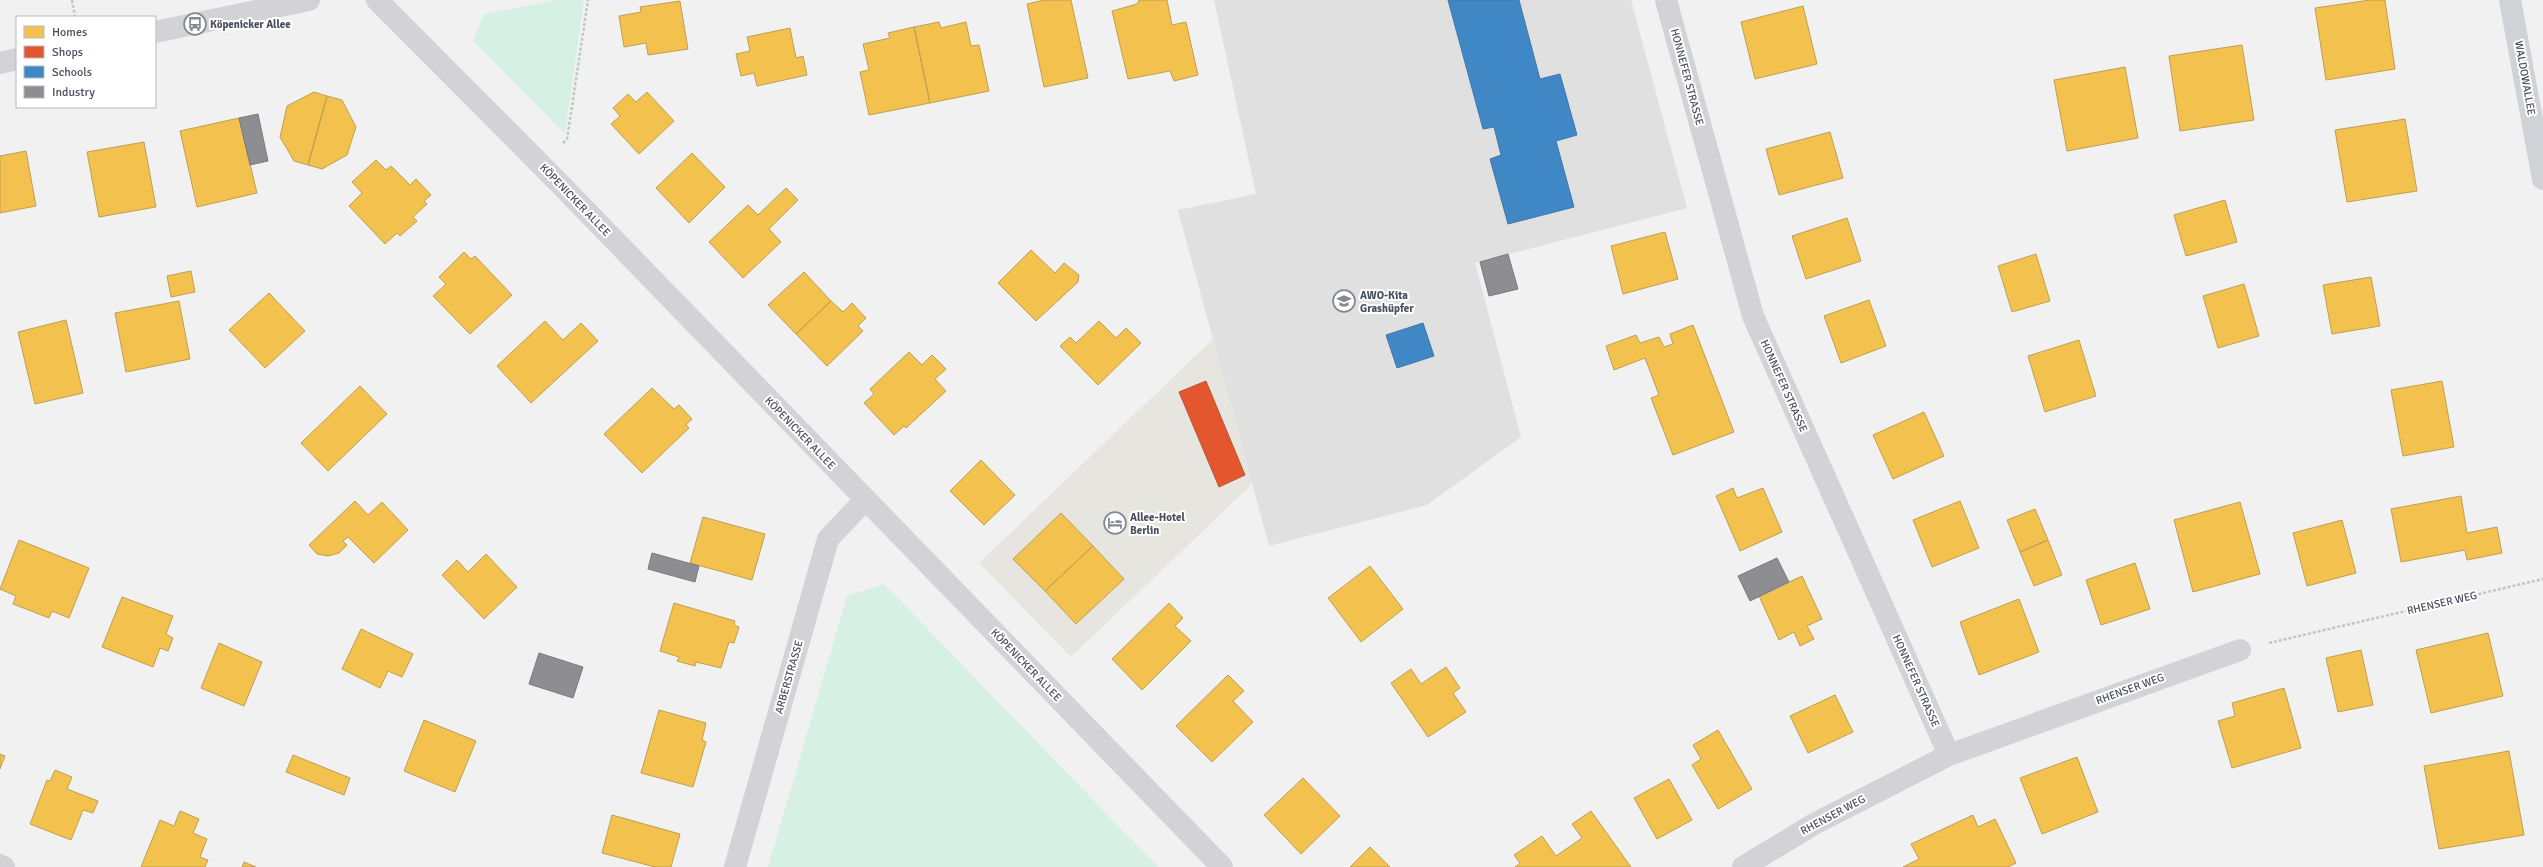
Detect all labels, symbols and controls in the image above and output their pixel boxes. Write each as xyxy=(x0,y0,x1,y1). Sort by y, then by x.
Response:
bus stop icon: Köpenicker Allee xyxy=(182,11,208,37)
legend xyxy=(16,16,156,108)
place label: Köpenicker Allee xyxy=(210,18,291,31)
text: Homes xyxy=(52,25,87,40)
street label: HONNEFER STRASSE xyxy=(1668,27,1706,127)
street label: WALDOWALLEE xyxy=(2512,40,2538,116)
text: Shops xyxy=(52,45,83,60)
text: Schools xyxy=(52,65,92,80)
text: Industry xyxy=(52,85,95,100)
street label: KÖPENICKER ALLEE xyxy=(537,160,614,239)
school or university icon: AWO-Kita Grashüpfer xyxy=(1331,288,1357,314)
place label: AWO-Kita Grashüpfer xyxy=(1360,289,1414,315)
street label: HONNEFER STRASSE xyxy=(1758,338,1810,434)
street label: KÖPENICKER ALLEE xyxy=(762,393,839,472)
hotel icon: Allee-Hotel Berlin xyxy=(1102,510,1128,536)
place label: Allee-Hotel Berlin xyxy=(1130,511,1185,537)
street label: RHENSER WEG xyxy=(2406,589,2478,617)
street label: KÖPENICKER ALLEE xyxy=(988,625,1065,704)
street label: HONNEFER STRASSE xyxy=(1890,633,1942,729)
street label: ARBERSTRASSE xyxy=(772,639,806,715)
street label: RHENSER WEG xyxy=(2094,671,2166,707)
street label: RHENSER WEG xyxy=(1798,792,1868,838)

